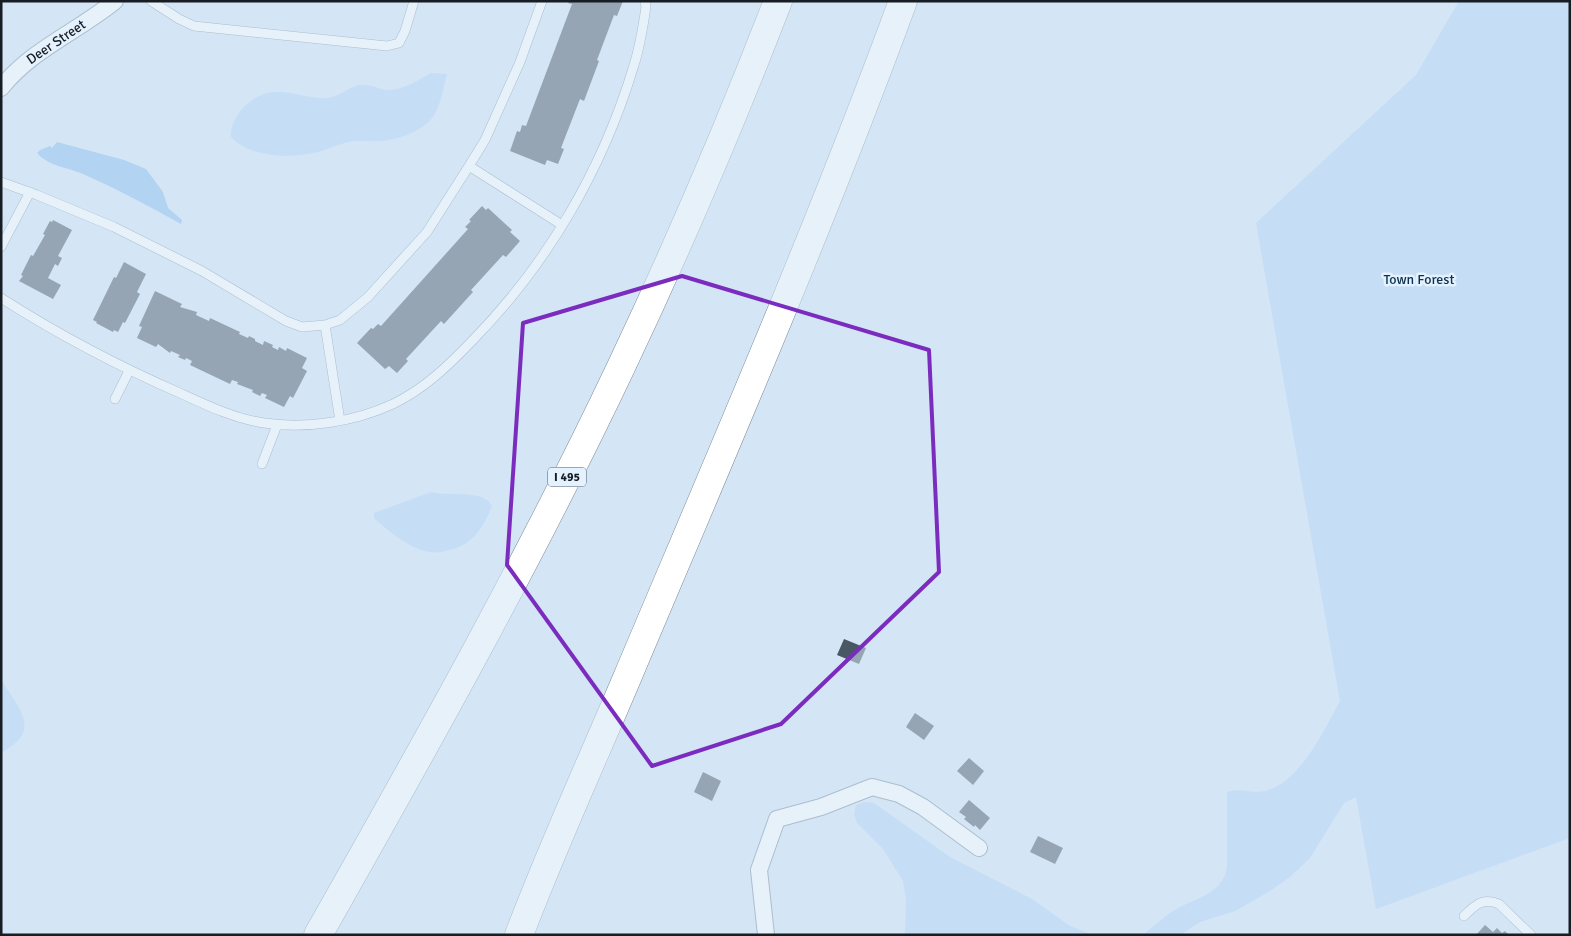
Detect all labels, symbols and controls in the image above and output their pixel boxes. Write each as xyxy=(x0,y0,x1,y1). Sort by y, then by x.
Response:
street label: Deer Street xyxy=(23,16,89,68)
park label: Town Forest xyxy=(1384,271,1454,288)
road number: I 495 xyxy=(548,468,586,487)

